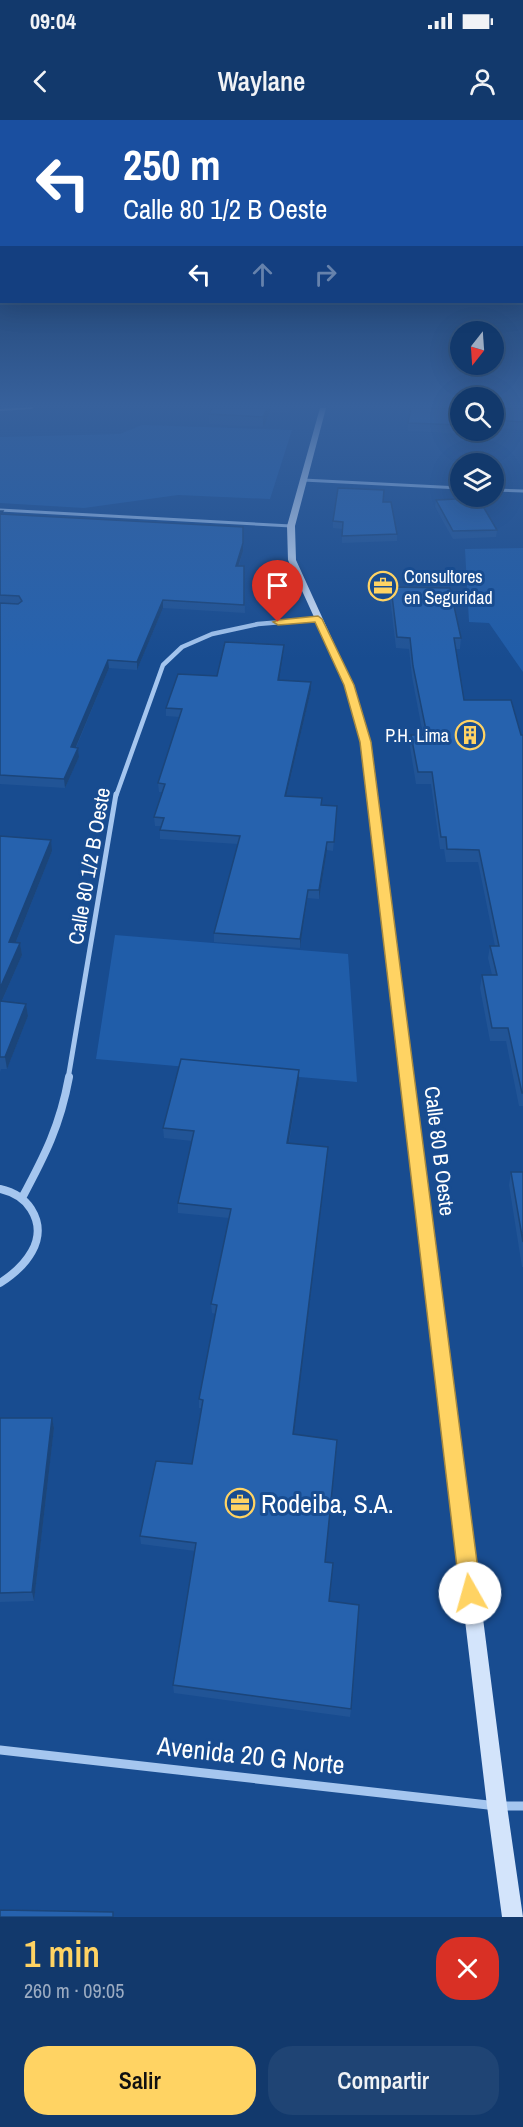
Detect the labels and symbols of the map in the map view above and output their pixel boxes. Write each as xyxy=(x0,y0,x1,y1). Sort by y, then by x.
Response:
north arrow xyxy=(450,321,504,375)
pin xyxy=(252,560,303,622)
place label: Consultores en Seguridad xyxy=(404,564,493,610)
office icon: Consultores en Seguridad xyxy=(367,570,399,602)
building icon: P.H. Lima xyxy=(454,719,486,751)
place label: P.H. Lima xyxy=(385,723,449,748)
street label: Calle 80 1/2 B Oeste xyxy=(61,785,117,947)
street label: Calle 80 B Oeste xyxy=(418,1085,462,1217)
place label: Rodeiba, S.A. xyxy=(261,1486,394,1521)
office icon: Rodeiba, S.A. xyxy=(224,1487,256,1519)
position arrow xyxy=(438,1561,502,1625)
street label: Avenida 20 G Norte xyxy=(155,1728,346,1782)

